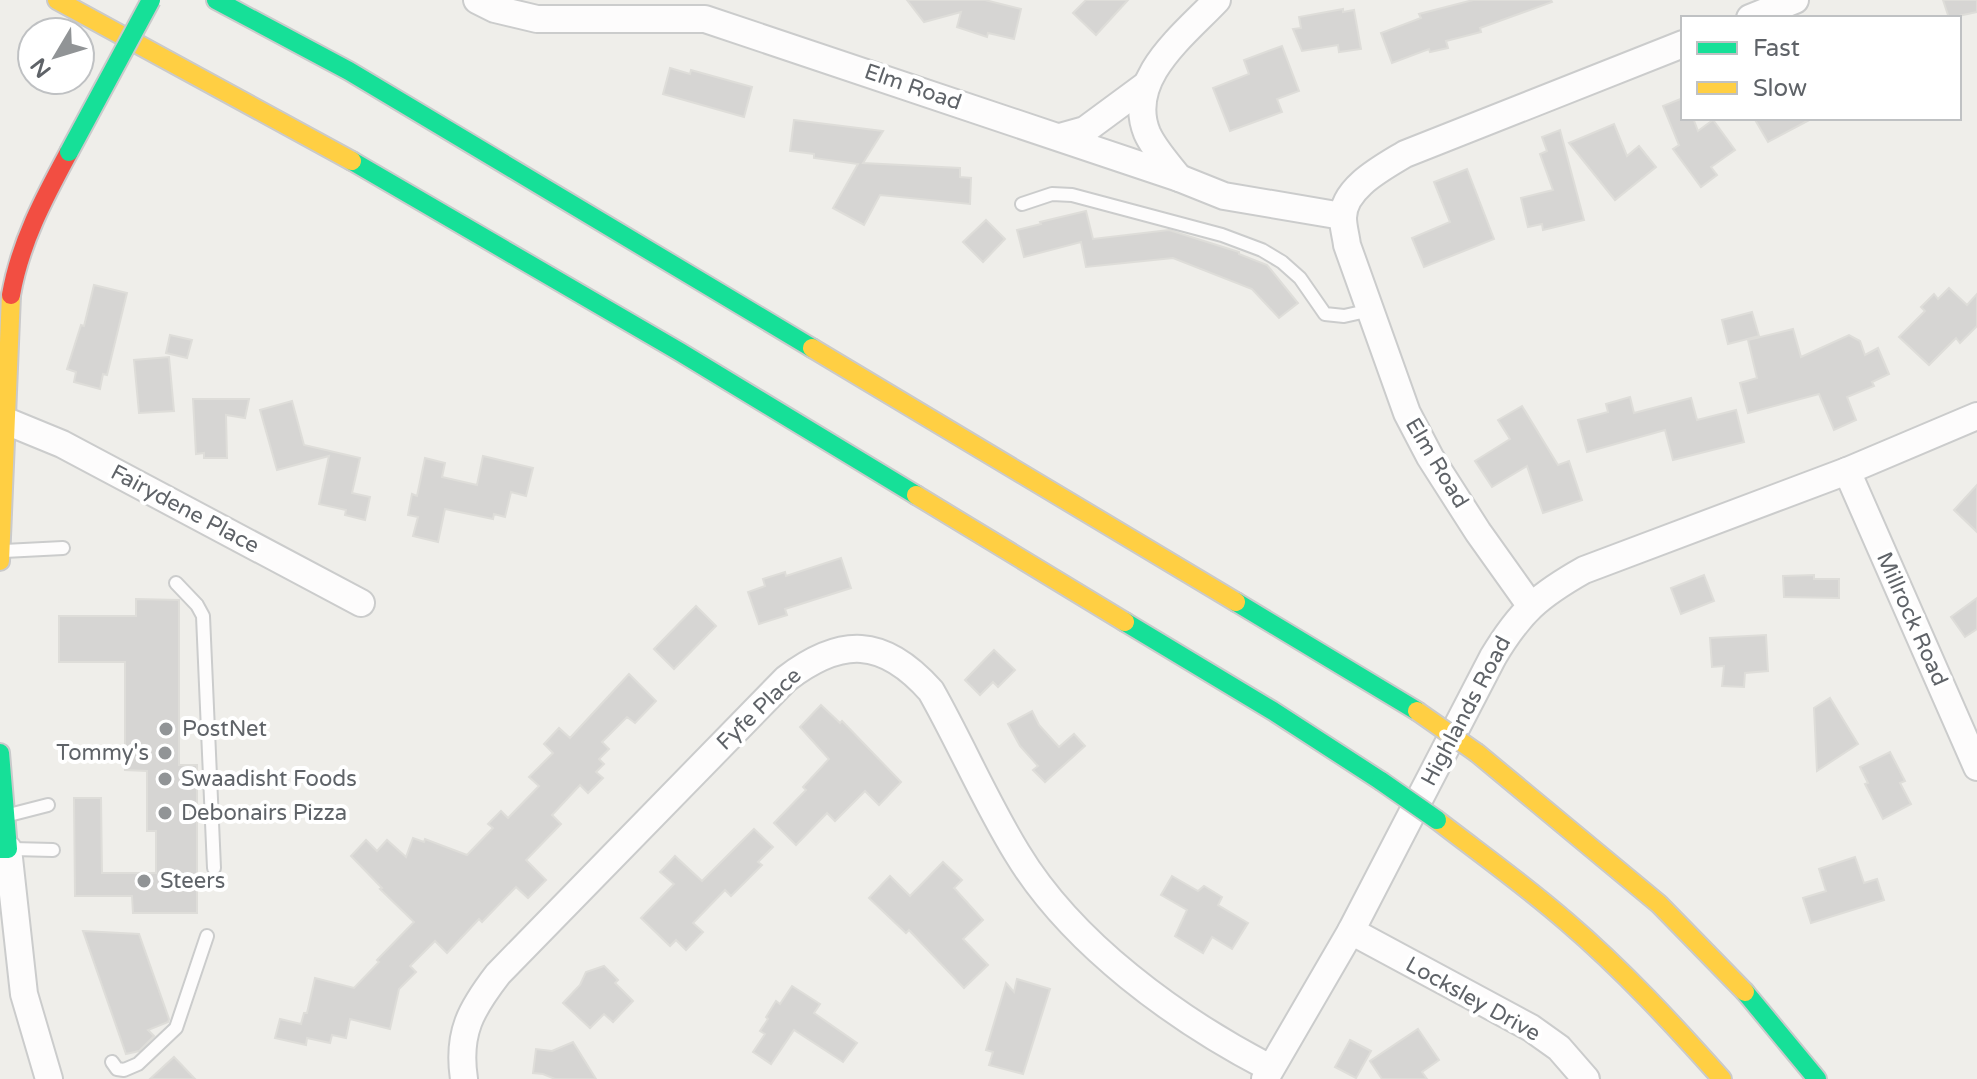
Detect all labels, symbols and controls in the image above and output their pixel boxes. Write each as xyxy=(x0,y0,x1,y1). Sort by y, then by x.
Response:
north arrow xyxy=(16,16,96,96)
legend xyxy=(1681,16,1961,120)
text: Fast xyxy=(1753,34,1800,63)
text: N xyxy=(25,53,57,83)
street label: Elm Road xyxy=(861,58,965,116)
text: Slow xyxy=(1753,74,1807,103)
street label: Elm Road xyxy=(1400,413,1474,513)
street label: Fairydene Place xyxy=(106,459,264,559)
street label: Millrock Road xyxy=(1871,548,1953,690)
street label: Highlands Road xyxy=(1416,632,1516,790)
street label: Fyfe Place xyxy=(711,662,807,756)
place label: PostNet xyxy=(182,716,267,742)
marker: PostNet xyxy=(157,720,175,738)
place label: Tommy's xyxy=(56,740,149,766)
marker: Tommy's xyxy=(156,744,174,762)
place label: Swaadisht Foods xyxy=(181,766,357,792)
marker: Swaadisht Foods xyxy=(156,770,174,788)
place label: Debonairs Pizza xyxy=(181,800,347,826)
marker: Debonairs Pizza xyxy=(156,804,174,822)
place label: Steers xyxy=(160,868,225,894)
marker: Steers xyxy=(135,872,153,890)
street label: Locksley Drive xyxy=(1401,951,1545,1047)

